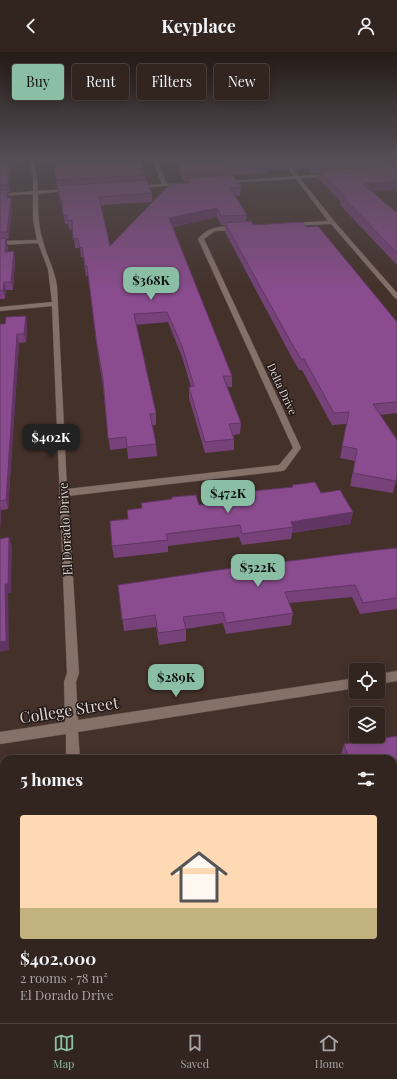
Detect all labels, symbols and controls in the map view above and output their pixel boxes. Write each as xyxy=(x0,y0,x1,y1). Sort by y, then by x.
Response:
text: Keyplace xyxy=(161,14,236,38)
icon: back xyxy=(20,15,42,37)
icon: person xyxy=(355,15,377,37)
chip: Buy xyxy=(12,64,64,100)
chip: Rent xyxy=(72,64,129,100)
chip: Filters xyxy=(137,64,206,100)
chip: New xyxy=(214,64,269,100)
pin: $368K xyxy=(123,267,179,301)
text: $368K xyxy=(132,271,170,288)
street label: Delta Drive xyxy=(264,360,301,418)
pin: $402K xyxy=(23,424,79,458)
text: $402K xyxy=(32,428,70,445)
pin: $472K xyxy=(200,480,256,514)
street label: El Dorado Drive xyxy=(54,482,75,576)
text: $472K xyxy=(210,484,246,501)
pin: $522K xyxy=(230,554,286,588)
text: $522K xyxy=(240,558,276,575)
map controls xyxy=(349,663,385,743)
button: locate xyxy=(349,663,385,699)
pin: $289K xyxy=(148,664,204,698)
text: $289K xyxy=(157,668,195,685)
street label: College Street xyxy=(18,691,120,728)
button: layers xyxy=(349,707,385,743)
text: 5 homes xyxy=(20,768,83,790)
icon: filters xyxy=(355,768,377,790)
icon: home xyxy=(163,841,235,913)
text: $402,000 xyxy=(20,947,96,969)
text: 2 rooms · 78 m² xyxy=(20,969,108,986)
text: El Dorado Drive xyxy=(20,986,113,1003)
tab: Map xyxy=(53,1032,75,1071)
tab: Saved xyxy=(180,1032,209,1071)
tab: Home xyxy=(315,1032,344,1071)

